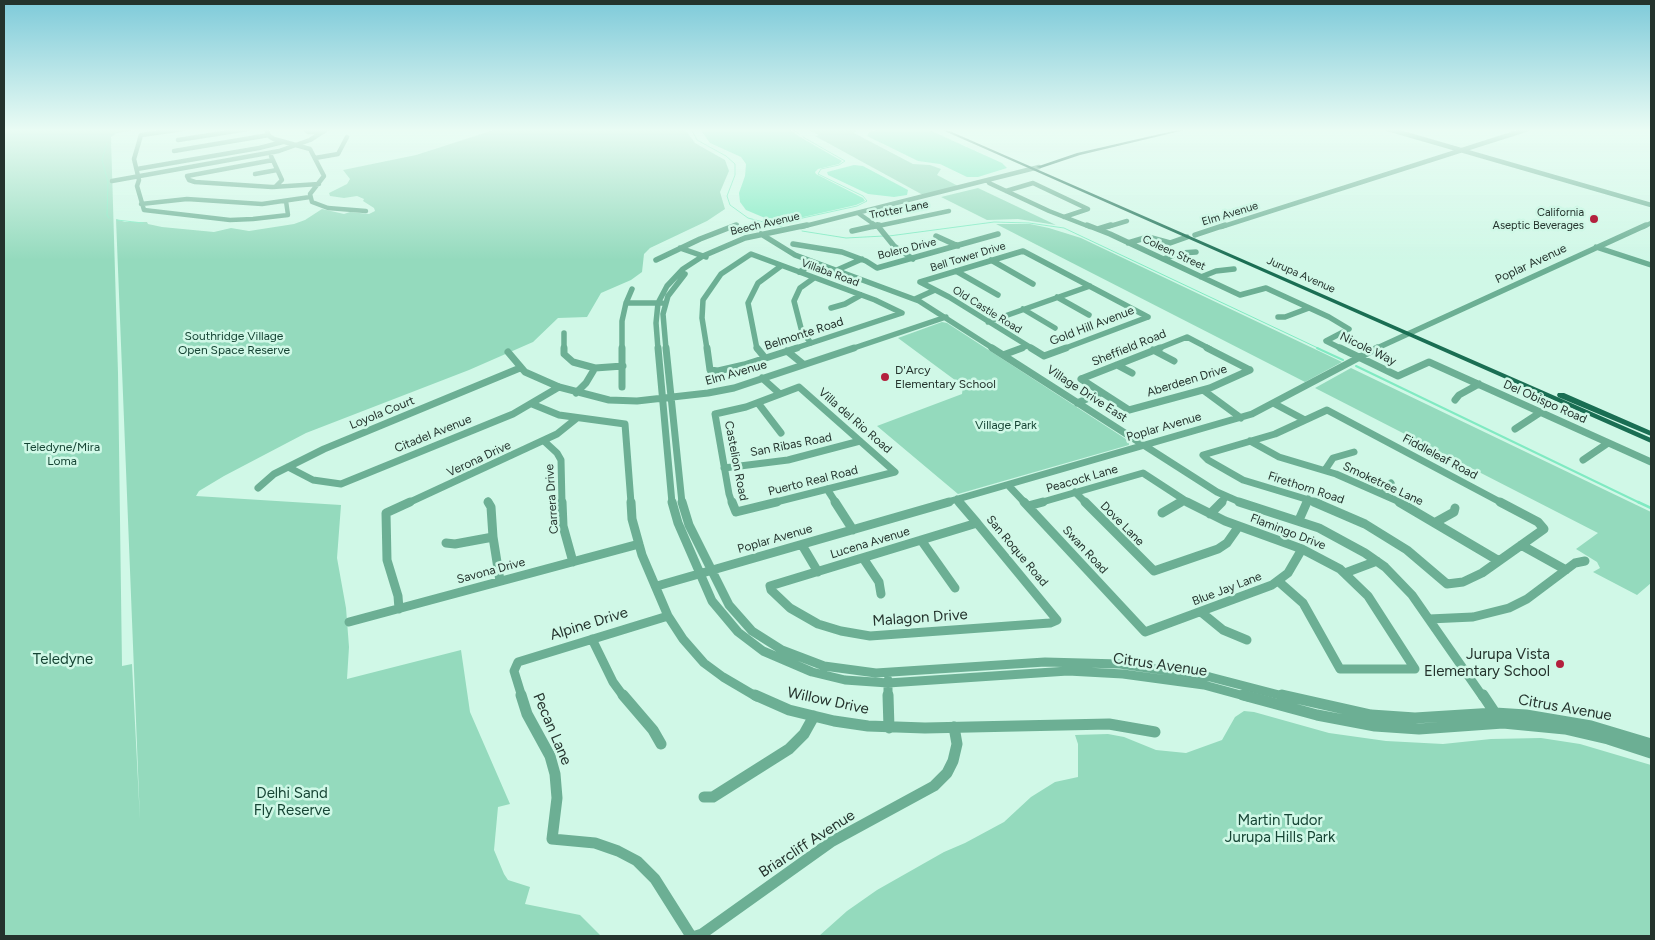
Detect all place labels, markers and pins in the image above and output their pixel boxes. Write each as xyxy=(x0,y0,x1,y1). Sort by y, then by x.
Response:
place label: California Aseptic Beverages xyxy=(1492,206,1584,232)
marker: California Aseptic Beverages xyxy=(1588,213,1600,225)
place label: D'Arcy Elementary School xyxy=(895,363,996,391)
marker: D'Arcy Elementary School xyxy=(879,371,891,383)
place label: Jurupa Vista Elementary School xyxy=(1424,646,1550,681)
marker: Jurupa Vista Elementary School xyxy=(1554,658,1566,670)

